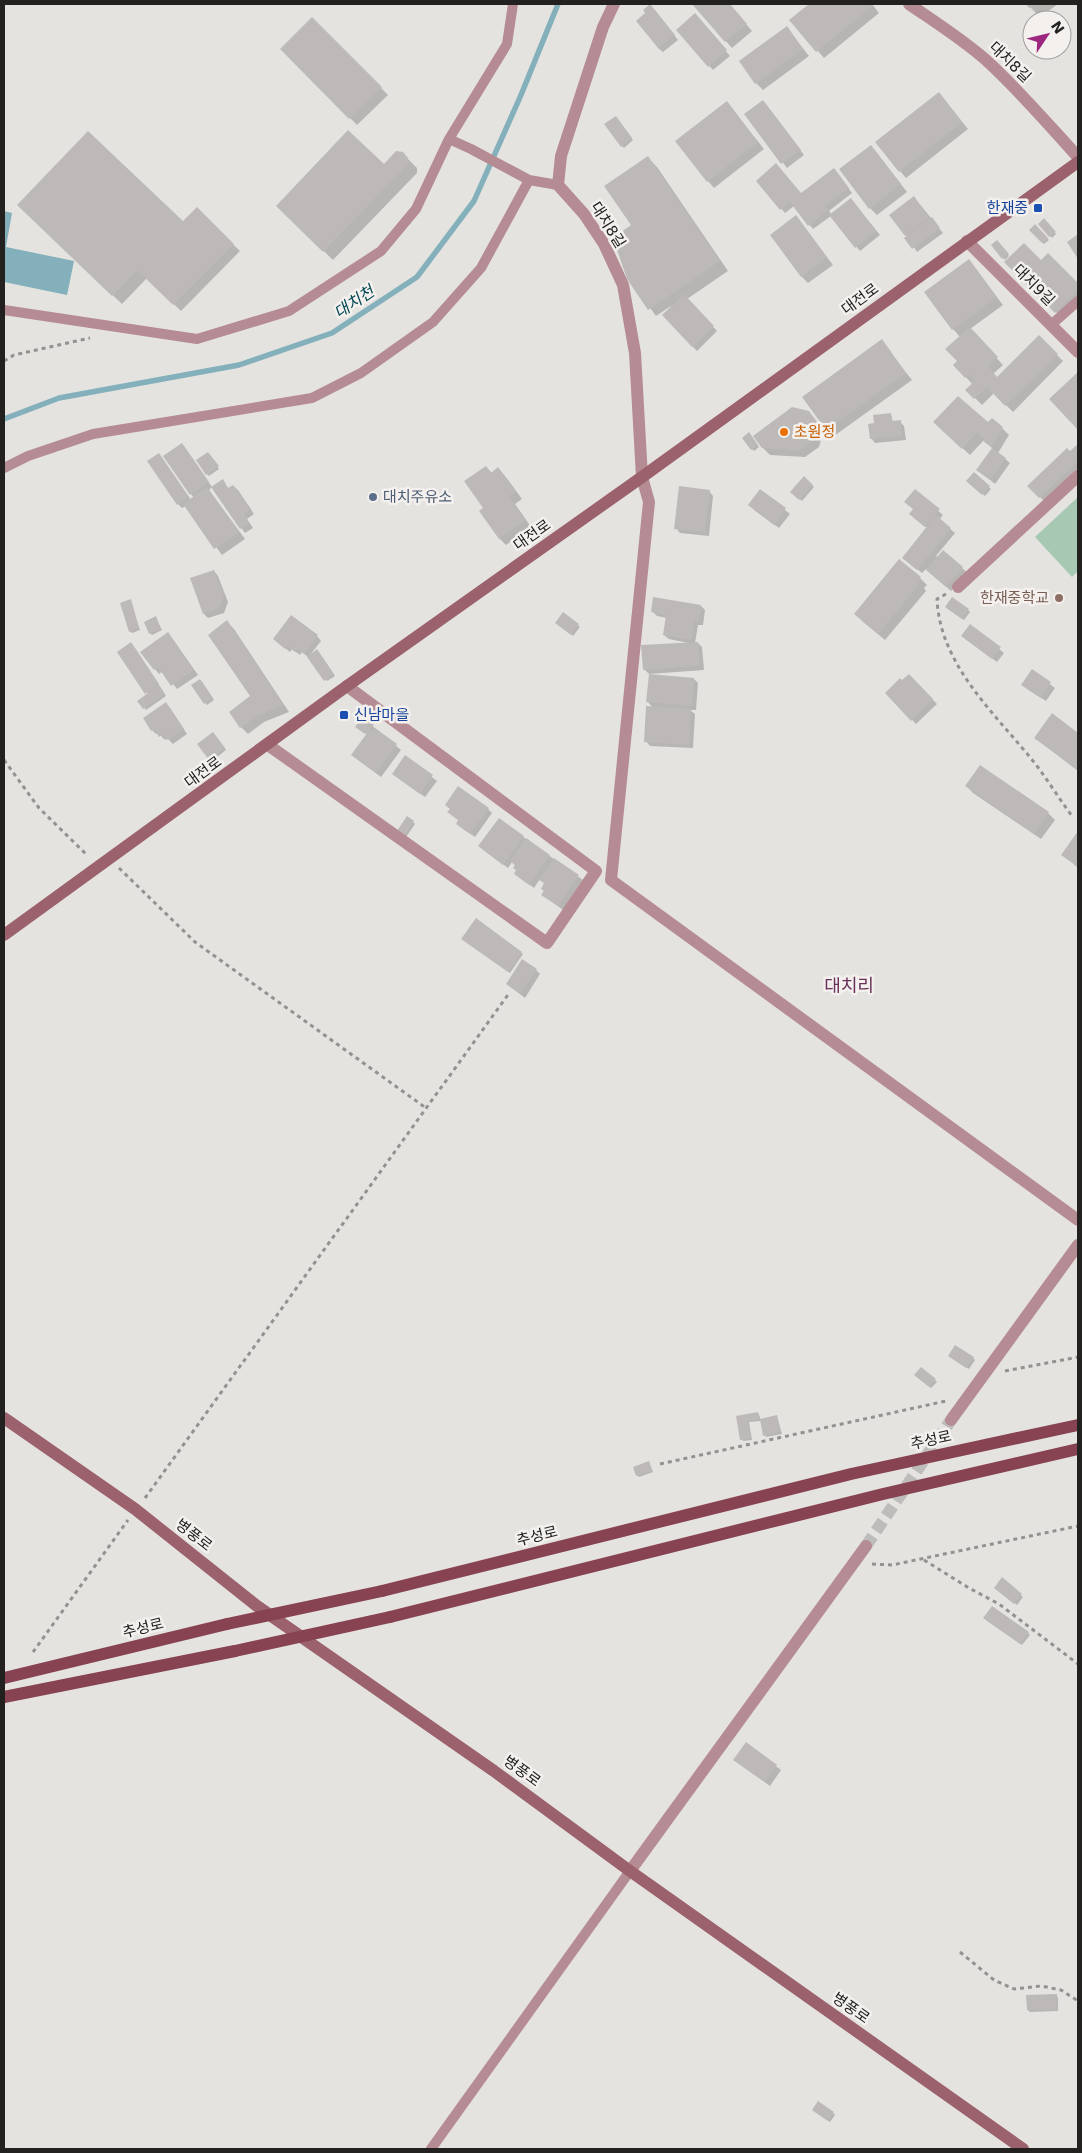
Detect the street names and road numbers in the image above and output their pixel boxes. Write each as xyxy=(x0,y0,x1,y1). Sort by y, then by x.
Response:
street label: 대치8길 xyxy=(985,38,1035,86)
street label: 대치8길 xyxy=(587,199,629,251)
street label: 대치9길 xyxy=(1010,261,1058,309)
street label: 대전로 xyxy=(838,280,882,318)
street label: 대전로 xyxy=(510,516,554,554)
street label: 대전로 xyxy=(181,753,225,791)
street label: 추성로 xyxy=(909,1427,953,1453)
street label: 병풍로 xyxy=(172,1515,216,1555)
street label: 추성로 xyxy=(515,1522,559,1550)
street label: 추성로 xyxy=(121,1614,165,1642)
street label: 병풍로 xyxy=(500,1752,544,1790)
street label: 병풍로 xyxy=(829,1989,873,2027)

